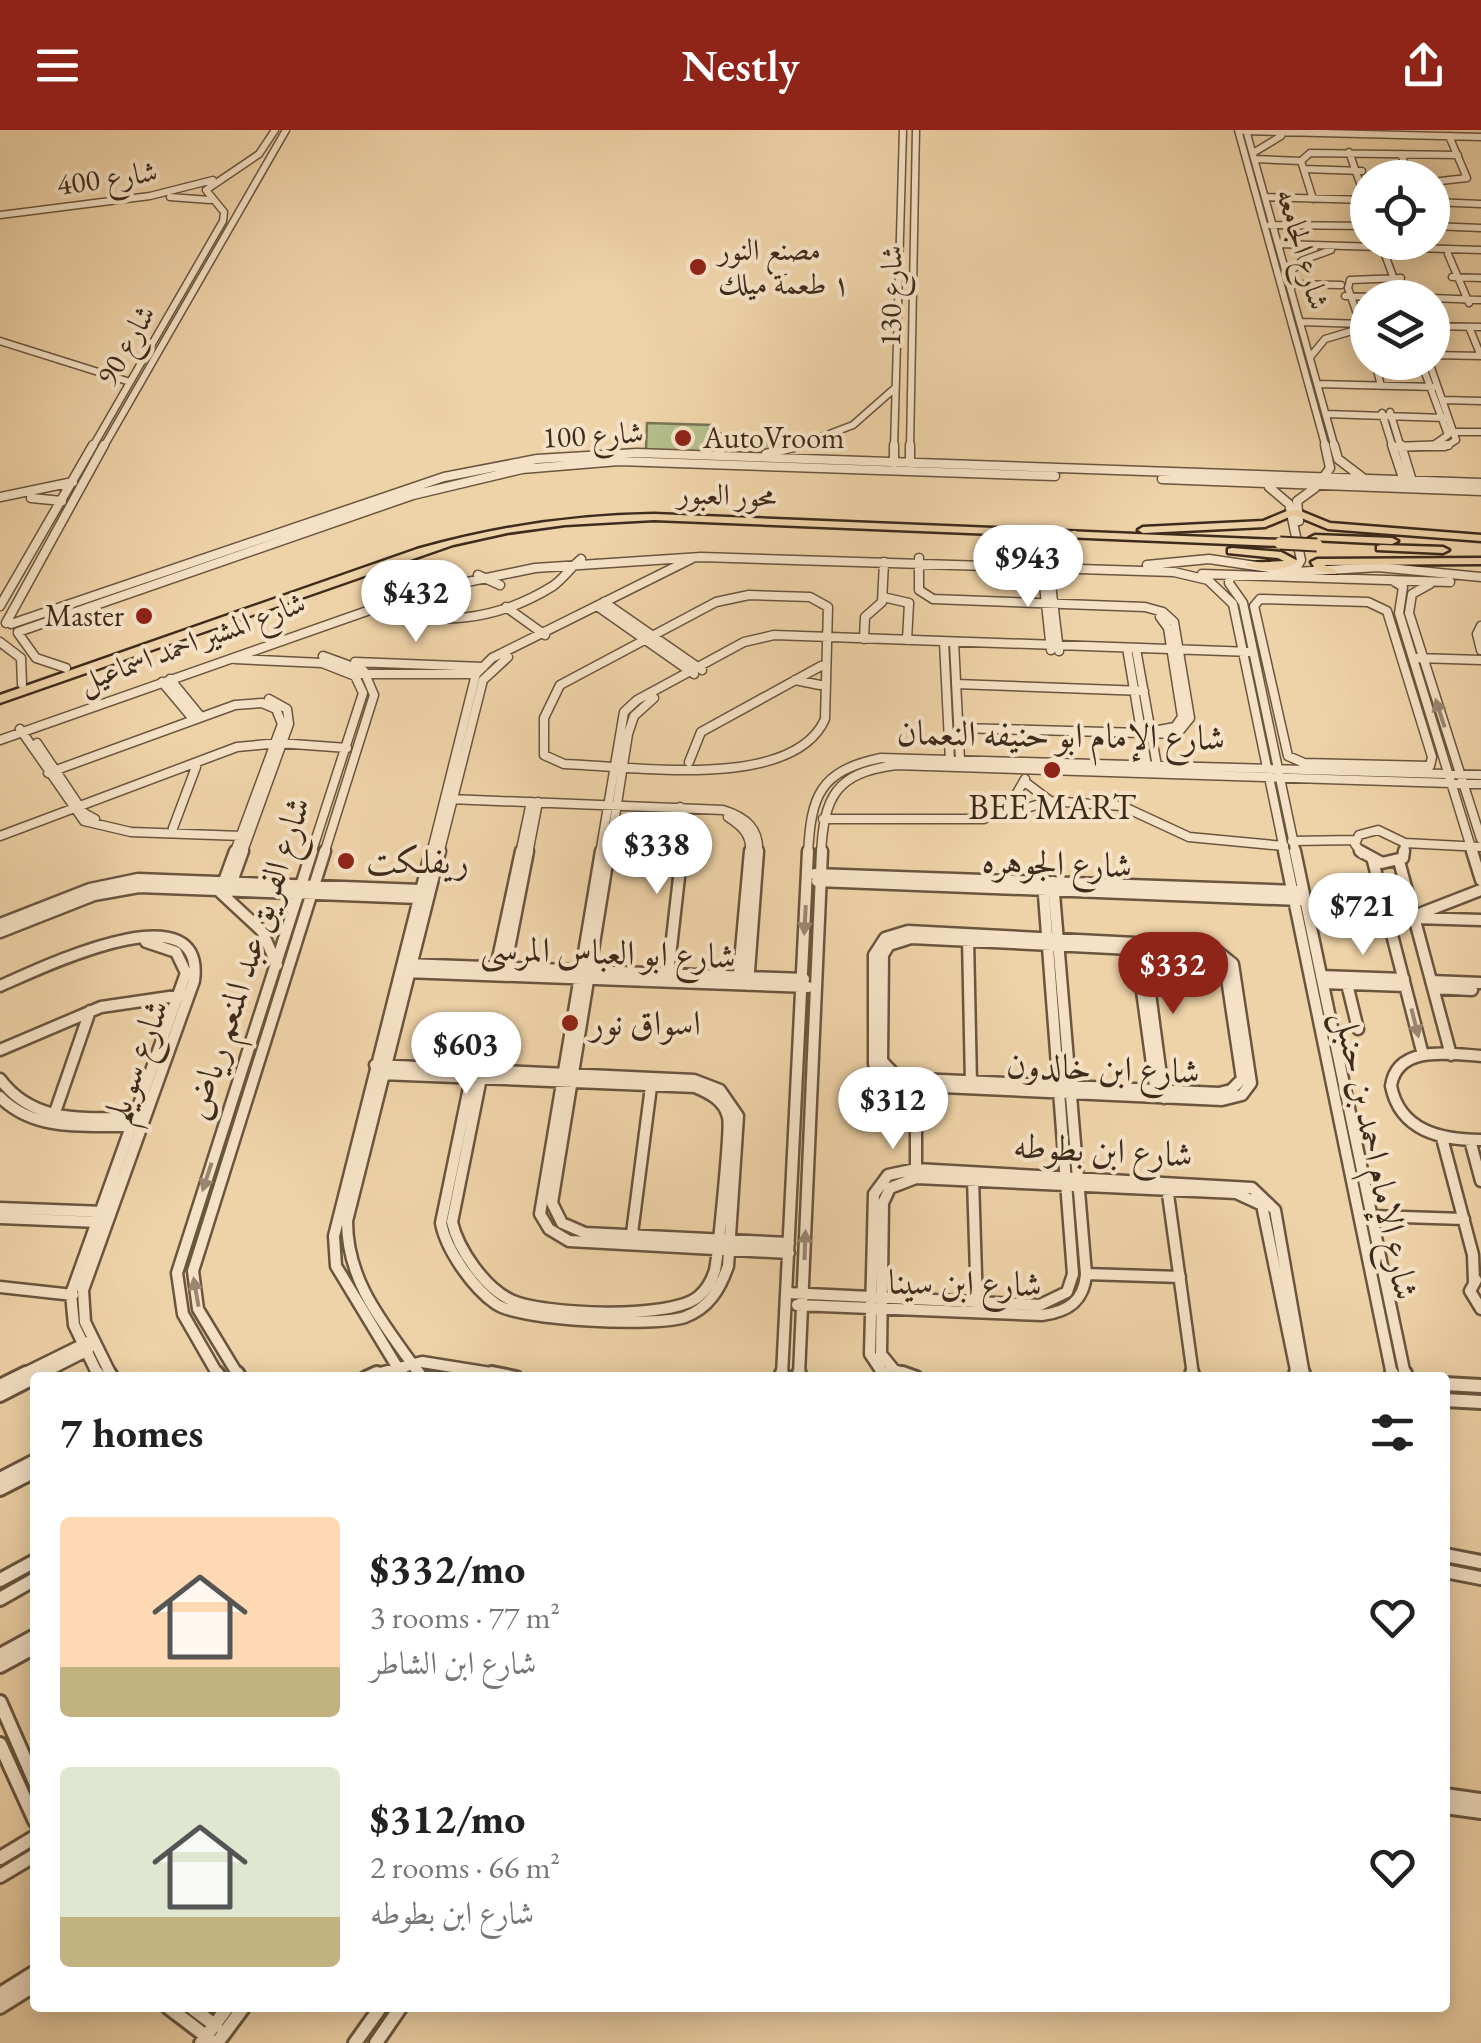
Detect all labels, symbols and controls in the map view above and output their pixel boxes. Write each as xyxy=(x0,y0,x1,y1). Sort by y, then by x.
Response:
text: Nestly xyxy=(681,36,800,94)
icon: menu xyxy=(30,38,85,93)
icon: share xyxy=(1396,38,1451,93)
street label: شارع 400 xyxy=(54,151,161,210)
map controls xyxy=(1350,160,1450,380)
button: locate xyxy=(1350,160,1450,260)
street label: شارع الجامعه xyxy=(1262,184,1339,316)
place label: مصنع النور ١ طعمة ميلك xyxy=(715,230,850,303)
street label: شارع 130 xyxy=(870,245,917,347)
marker: مصنع النور ١ طعمة ميلك xyxy=(687,256,709,278)
button: layers xyxy=(1350,280,1450,380)
street label: شارع 90 xyxy=(87,297,169,395)
street label: شارع 100 xyxy=(541,412,645,463)
place label: AutoVroom xyxy=(702,418,844,457)
marker: AutoVroom xyxy=(672,427,694,449)
street label: محور العبور xyxy=(674,473,777,516)
pin: $943 xyxy=(969,525,1087,610)
text: $943 xyxy=(995,536,1061,578)
pin: $432 xyxy=(357,560,475,645)
text: $432 xyxy=(383,571,449,613)
street label: شارع المشير احمد اسماعيل xyxy=(73,582,313,706)
place label: Master xyxy=(45,596,124,635)
marker: Master xyxy=(133,605,155,627)
one-way arrow xyxy=(1432,697,1447,727)
street label: شارع الإمام ابو حنيفه النعمان xyxy=(896,709,1226,769)
marker: BEE MART xyxy=(1041,759,1063,781)
place label: BEE MART xyxy=(968,784,1136,829)
street label: شارع الفريق عبد المنعم رياض xyxy=(173,791,330,1128)
pin: $338 xyxy=(598,812,716,897)
text: $338 xyxy=(624,823,690,865)
street label: شارع الجوهره xyxy=(981,837,1133,895)
place label: ريفلكت xyxy=(366,838,469,883)
marker: ريفلكت xyxy=(335,850,357,872)
pin: $721 xyxy=(1304,873,1422,958)
text: $721 xyxy=(1330,884,1396,926)
one-way arrow xyxy=(796,904,812,936)
street label: شارع ابو العباس المرسى xyxy=(479,925,736,985)
pin: $332 xyxy=(1114,932,1232,1017)
text: $332 xyxy=(1140,943,1206,985)
street label: شارع سويلم xyxy=(93,993,191,1133)
place label: اسواق نور xyxy=(587,1000,701,1045)
street label: شارع الإمام احمد بن حنبل xyxy=(1316,1006,1430,1306)
one-way arrow xyxy=(1407,1008,1423,1039)
pin: $603 xyxy=(407,1012,525,1097)
marker: اسواق نور xyxy=(559,1012,581,1034)
text: $603 xyxy=(433,1023,499,1065)
street label: شارع ابن خالدون xyxy=(1005,1042,1201,1100)
pin: $312 xyxy=(834,1067,952,1152)
text: $312 xyxy=(860,1078,926,1120)
street label: شارع ابن بطوطه xyxy=(1012,1122,1194,1184)
one-way arrow xyxy=(199,1162,214,1192)
one-way arrow xyxy=(797,1229,813,1261)
street label: شارع ابن سينا xyxy=(888,1259,1042,1313)
one-way arrow xyxy=(187,1276,203,1307)
text: 7 homes xyxy=(60,1405,203,1460)
icon: filters xyxy=(1365,1405,1420,1460)
text: $332/mo xyxy=(370,1541,526,1596)
icon: home xyxy=(140,1557,260,1677)
icon: heart xyxy=(1365,1590,1420,1645)
text: 3 rooms · 77 m² xyxy=(370,1596,560,1638)
text: شارع ابن الشاطر xyxy=(370,1642,536,1684)
text: $312/mo xyxy=(370,1791,526,1846)
icon: home xyxy=(140,1807,260,1927)
icon: heart xyxy=(1365,1840,1420,1895)
text: 2 rooms · 66 m² xyxy=(370,1846,560,1888)
text: شارع ابن بطوطه xyxy=(370,1892,534,1934)

